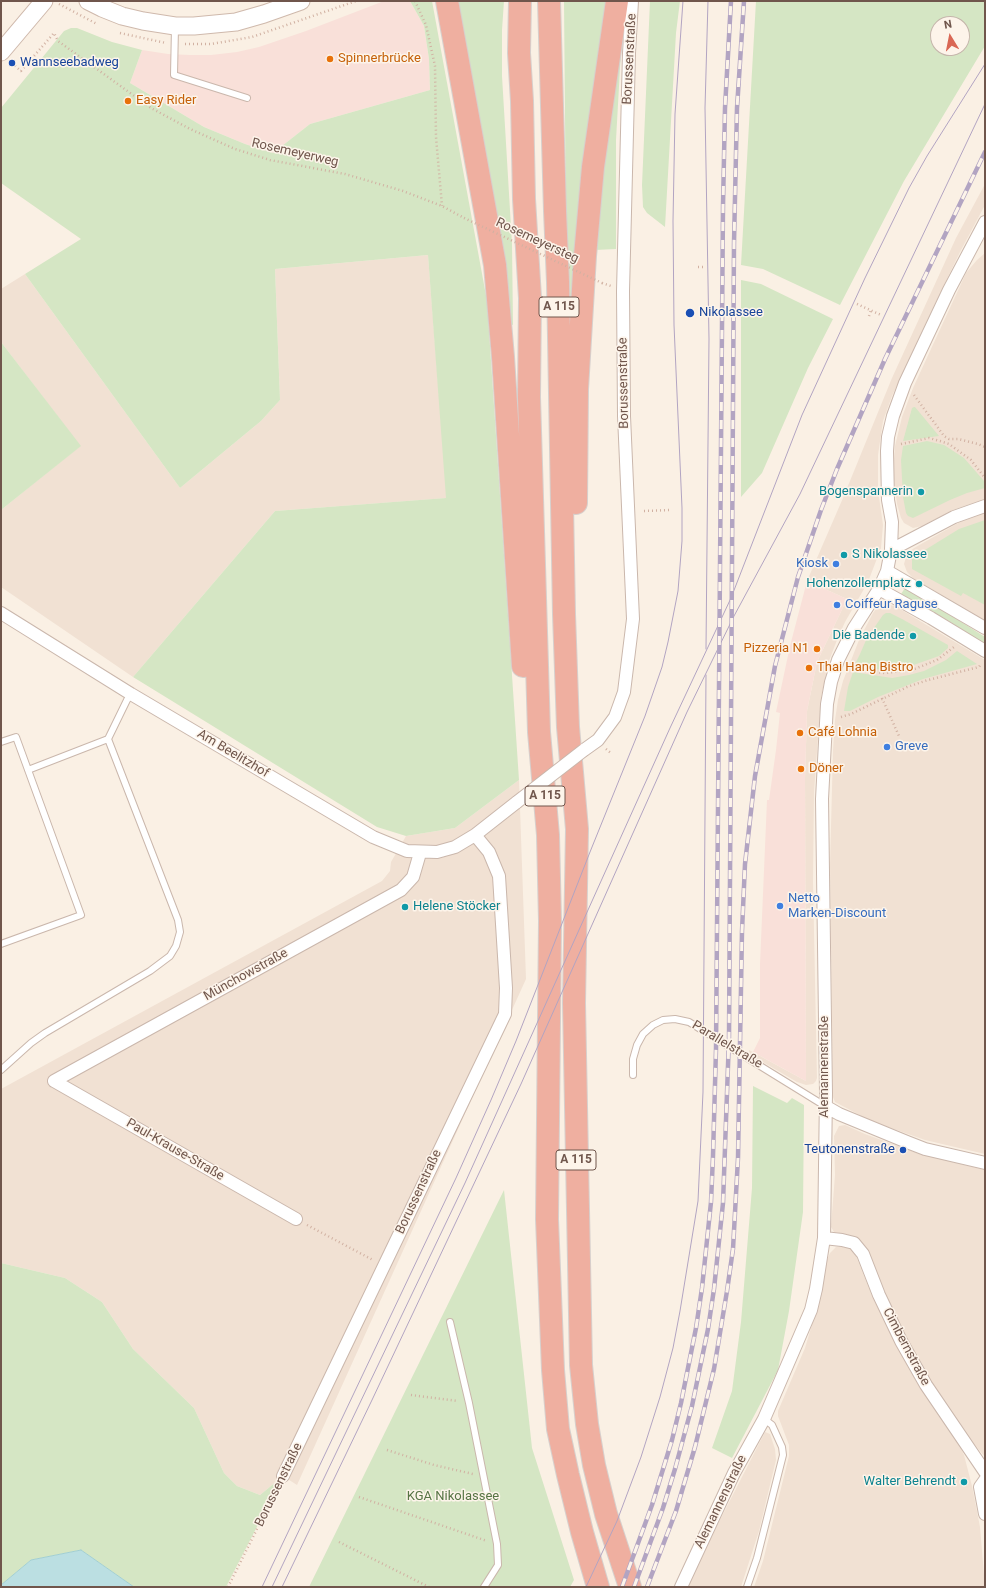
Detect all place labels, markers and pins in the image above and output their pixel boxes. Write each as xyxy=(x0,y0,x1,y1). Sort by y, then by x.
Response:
place label: Spinnerbrücke xyxy=(338,51,421,67)
marker: Spinnerbrücke xyxy=(325,54,335,64)
place label: Wannseebadweg xyxy=(20,55,119,71)
marker: Wannseebadweg xyxy=(7,58,17,68)
place label: Easy Rider xyxy=(136,93,196,109)
marker: Easy Rider xyxy=(123,96,133,106)
place label: Nikolassee xyxy=(699,305,763,321)
marker: Nikolassee xyxy=(684,307,696,319)
place label: Bogenspannerin xyxy=(819,484,913,500)
marker: Bogenspannerin xyxy=(916,487,926,497)
place label: S Nikolassee xyxy=(852,547,927,563)
marker: S Nikolassee xyxy=(839,550,849,560)
place label: Kiosk xyxy=(796,556,828,572)
marker: Kiosk xyxy=(831,559,841,569)
place label: Hohenzollernplatz xyxy=(806,576,911,592)
marker: Hohenzollernplatz xyxy=(914,579,924,589)
place label: Coiffeur Raguse xyxy=(845,597,938,613)
marker: Coiffeur Raguse xyxy=(832,600,842,610)
place label: Die Badende xyxy=(832,628,905,644)
marker: Die Badende xyxy=(908,631,918,641)
place label: Pizzeria N1 xyxy=(744,641,809,657)
marker: Pizzeria N1 xyxy=(812,644,822,654)
place label: Thai Hang Bistro xyxy=(817,660,913,676)
marker: Thai Hang Bistro xyxy=(804,663,814,673)
place label: Café Lohnia xyxy=(808,725,877,741)
marker: Café Lohnia xyxy=(795,728,805,738)
place label: Greve xyxy=(895,739,928,755)
marker: Greve xyxy=(882,742,892,752)
place label: Döner xyxy=(809,761,843,777)
marker: Döner xyxy=(796,764,806,774)
place label: Netto Marken-Discount xyxy=(788,891,886,922)
place label: Helene Stöcker xyxy=(413,899,500,915)
marker: Netto Marken-Discount xyxy=(775,901,785,911)
marker: Helene Stöcker xyxy=(400,902,410,912)
place label: Teutonenstraße xyxy=(804,1142,895,1158)
marker: Teutonenstraße xyxy=(898,1145,908,1155)
place label: Walter Behrendt xyxy=(864,1474,956,1490)
marker: Walter Behrendt xyxy=(959,1477,969,1487)

